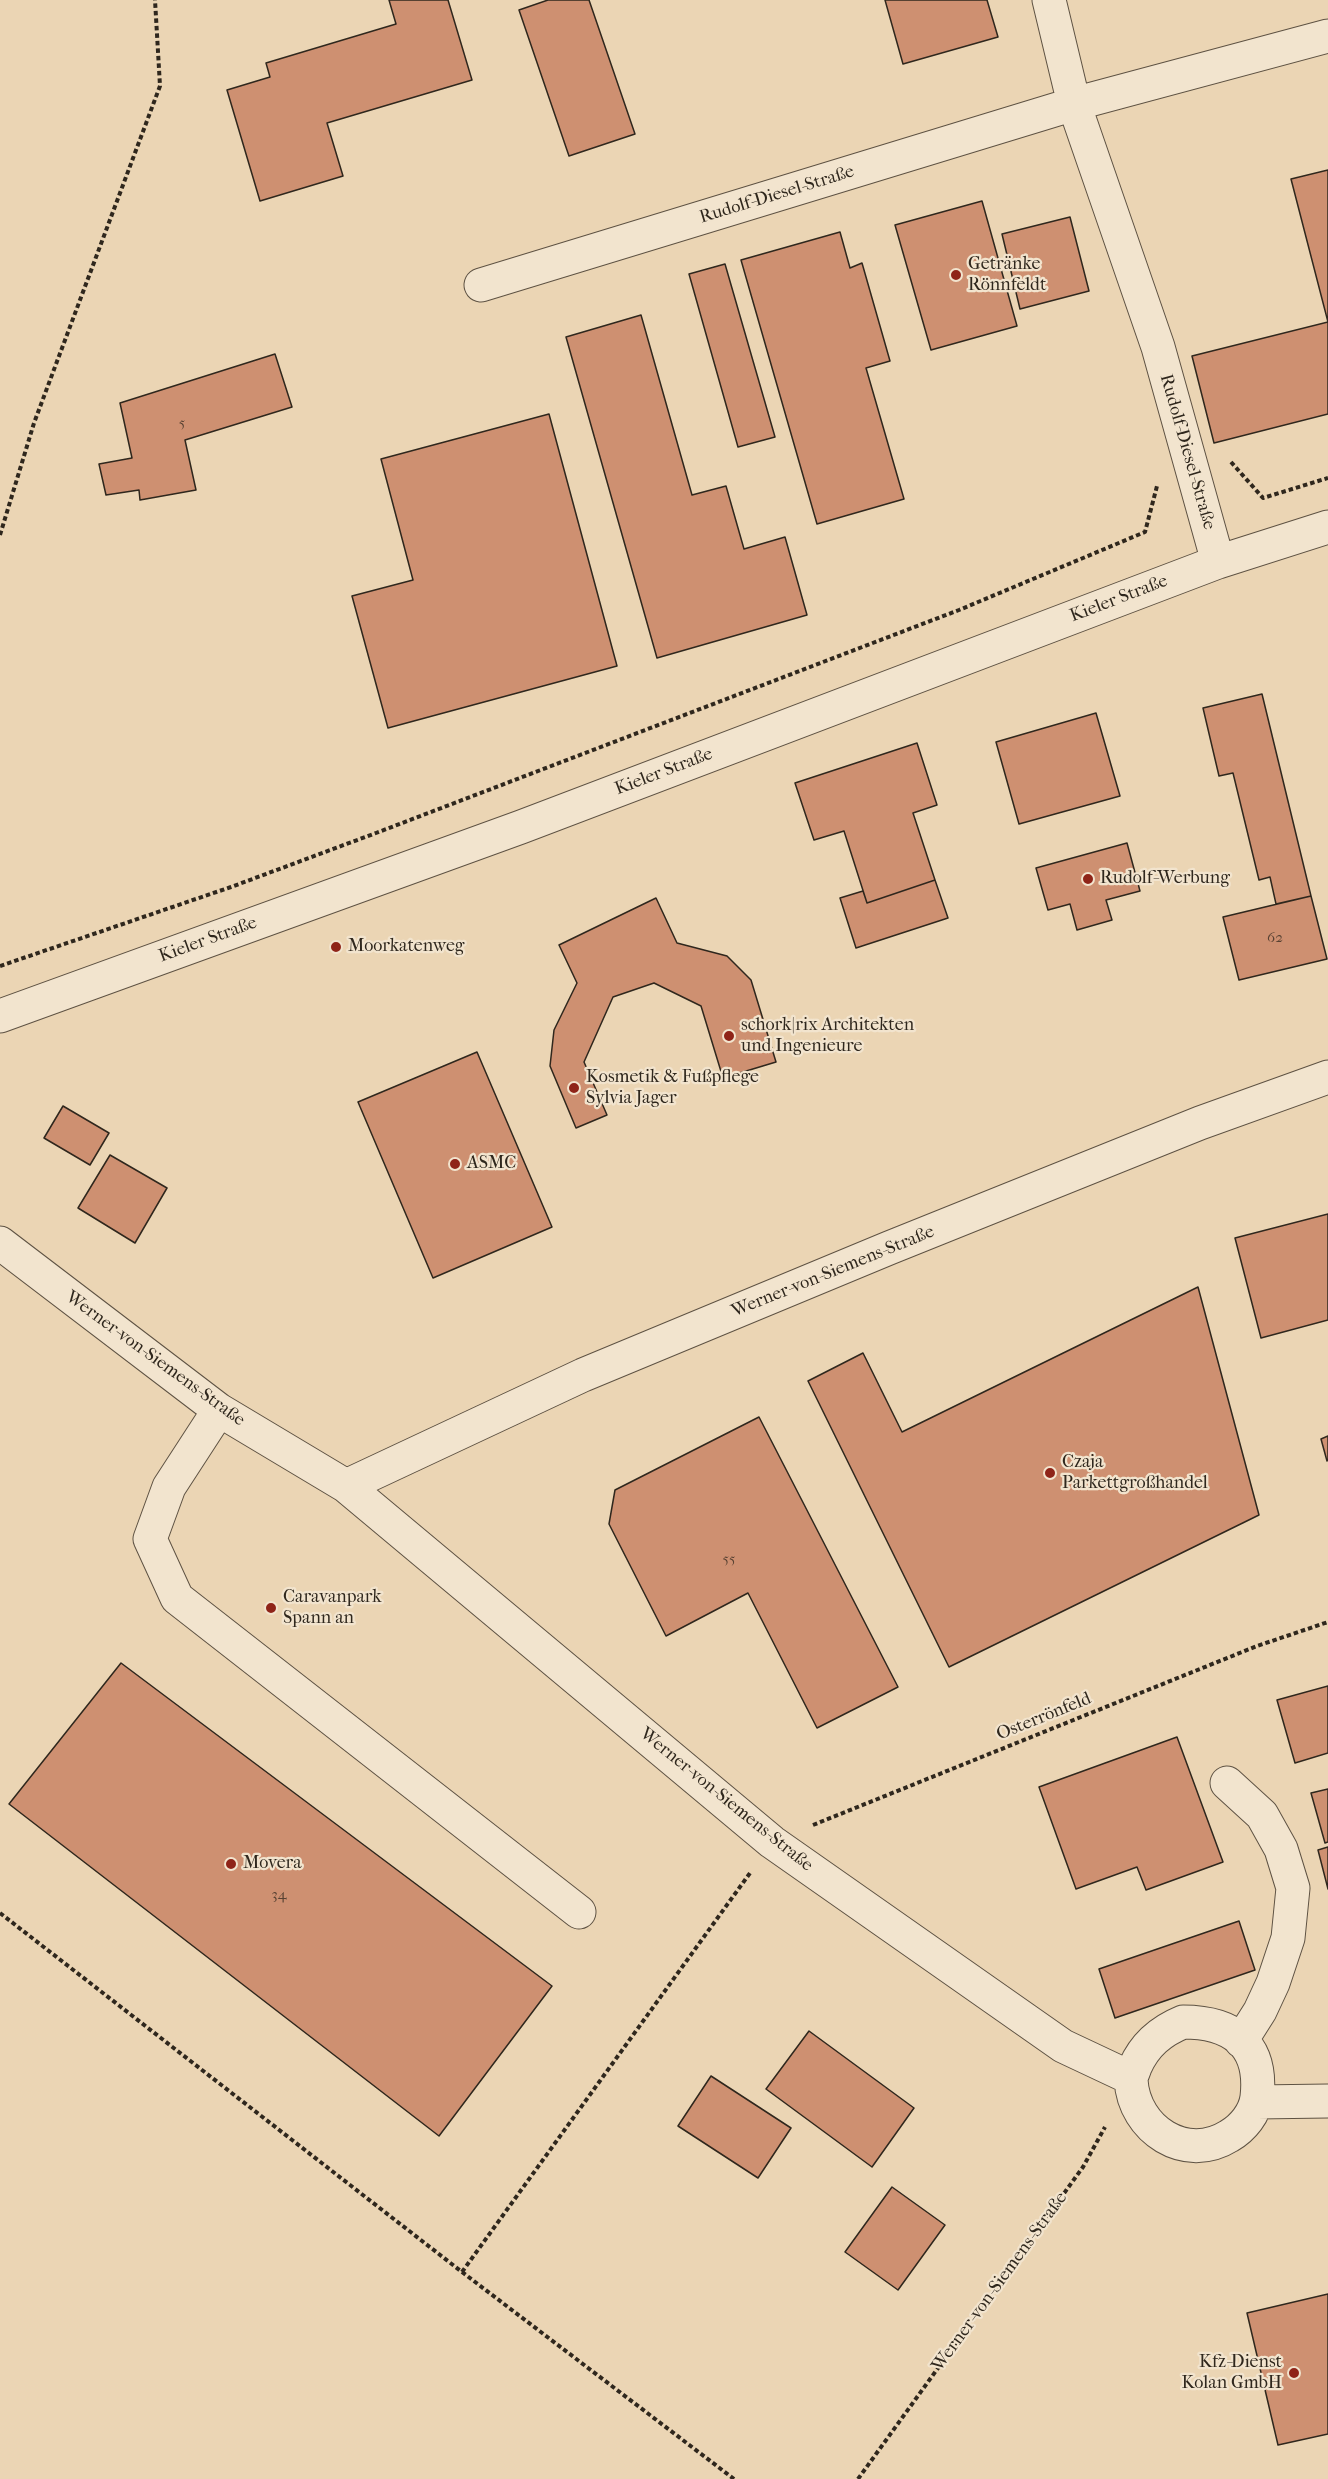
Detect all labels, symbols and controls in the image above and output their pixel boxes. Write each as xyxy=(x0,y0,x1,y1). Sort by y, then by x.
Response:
street label: Rudolf-Diesel-Straße xyxy=(697,161,857,229)
place label: Getränke Rönnfeldt xyxy=(968,254,1046,296)
marker: Getränke Rönnfeldt xyxy=(949,268,963,282)
street label: Rudolf-Diesel-Straße xyxy=(1154,372,1220,532)
house number: 5 xyxy=(179,414,185,432)
street label: Kieler Straße xyxy=(1067,570,1171,628)
street label: Kieler Straße xyxy=(612,743,716,801)
place label: Rudolf-Werbung xyxy=(1100,868,1230,890)
marker: Rudolf-Werbung xyxy=(1081,872,1095,886)
street label: Kieler Straße xyxy=(156,912,260,968)
house number: 62 xyxy=(1267,929,1283,947)
place label: Moorkatenweg xyxy=(348,936,464,958)
marker: Moorkatenweg xyxy=(329,940,343,954)
place label: schork|rix Architekten und Ingenieure xyxy=(741,1015,914,1058)
marker: schork|rix Architekten und Ingenieure xyxy=(722,1029,736,1043)
place label: Kosmetik & Fußpflege Sylvia Jager xyxy=(586,1067,759,1110)
marker: Kosmetik & Fußpflege Sylvia Jager xyxy=(567,1081,581,1095)
place label: ASMC xyxy=(467,1153,516,1175)
marker: ASMC xyxy=(448,1157,462,1171)
street label: Werner-von-Siemens-Straße xyxy=(728,1221,938,1323)
street label: Werner-von-Siemens-Straße xyxy=(61,1287,249,1431)
place label: Czaja Parkettgroßhandel xyxy=(1062,1452,1208,1494)
marker: Czaja Parkettgroßhandel xyxy=(1043,1466,1057,1480)
house number: 55 xyxy=(723,1550,735,1568)
place label: Caravanpark Spann an xyxy=(283,1587,382,1630)
marker: Caravanpark Spann an xyxy=(264,1601,278,1615)
street label: Osterrönfeld xyxy=(994,1688,1094,1746)
street label: Werner-von-Siemens-Straße xyxy=(635,1723,817,1877)
place label: Movera xyxy=(243,1853,302,1875)
marker: Movera xyxy=(224,1857,238,1871)
house number: 34 xyxy=(271,1886,287,1904)
street label: Werner-von-Siemens-Straße xyxy=(928,2188,1072,2376)
place label: Kfz-Dienst Kolan GmbH xyxy=(1182,2352,1282,2394)
marker: Kfz-Dienst Kolan GmbH xyxy=(1287,2366,1301,2380)

